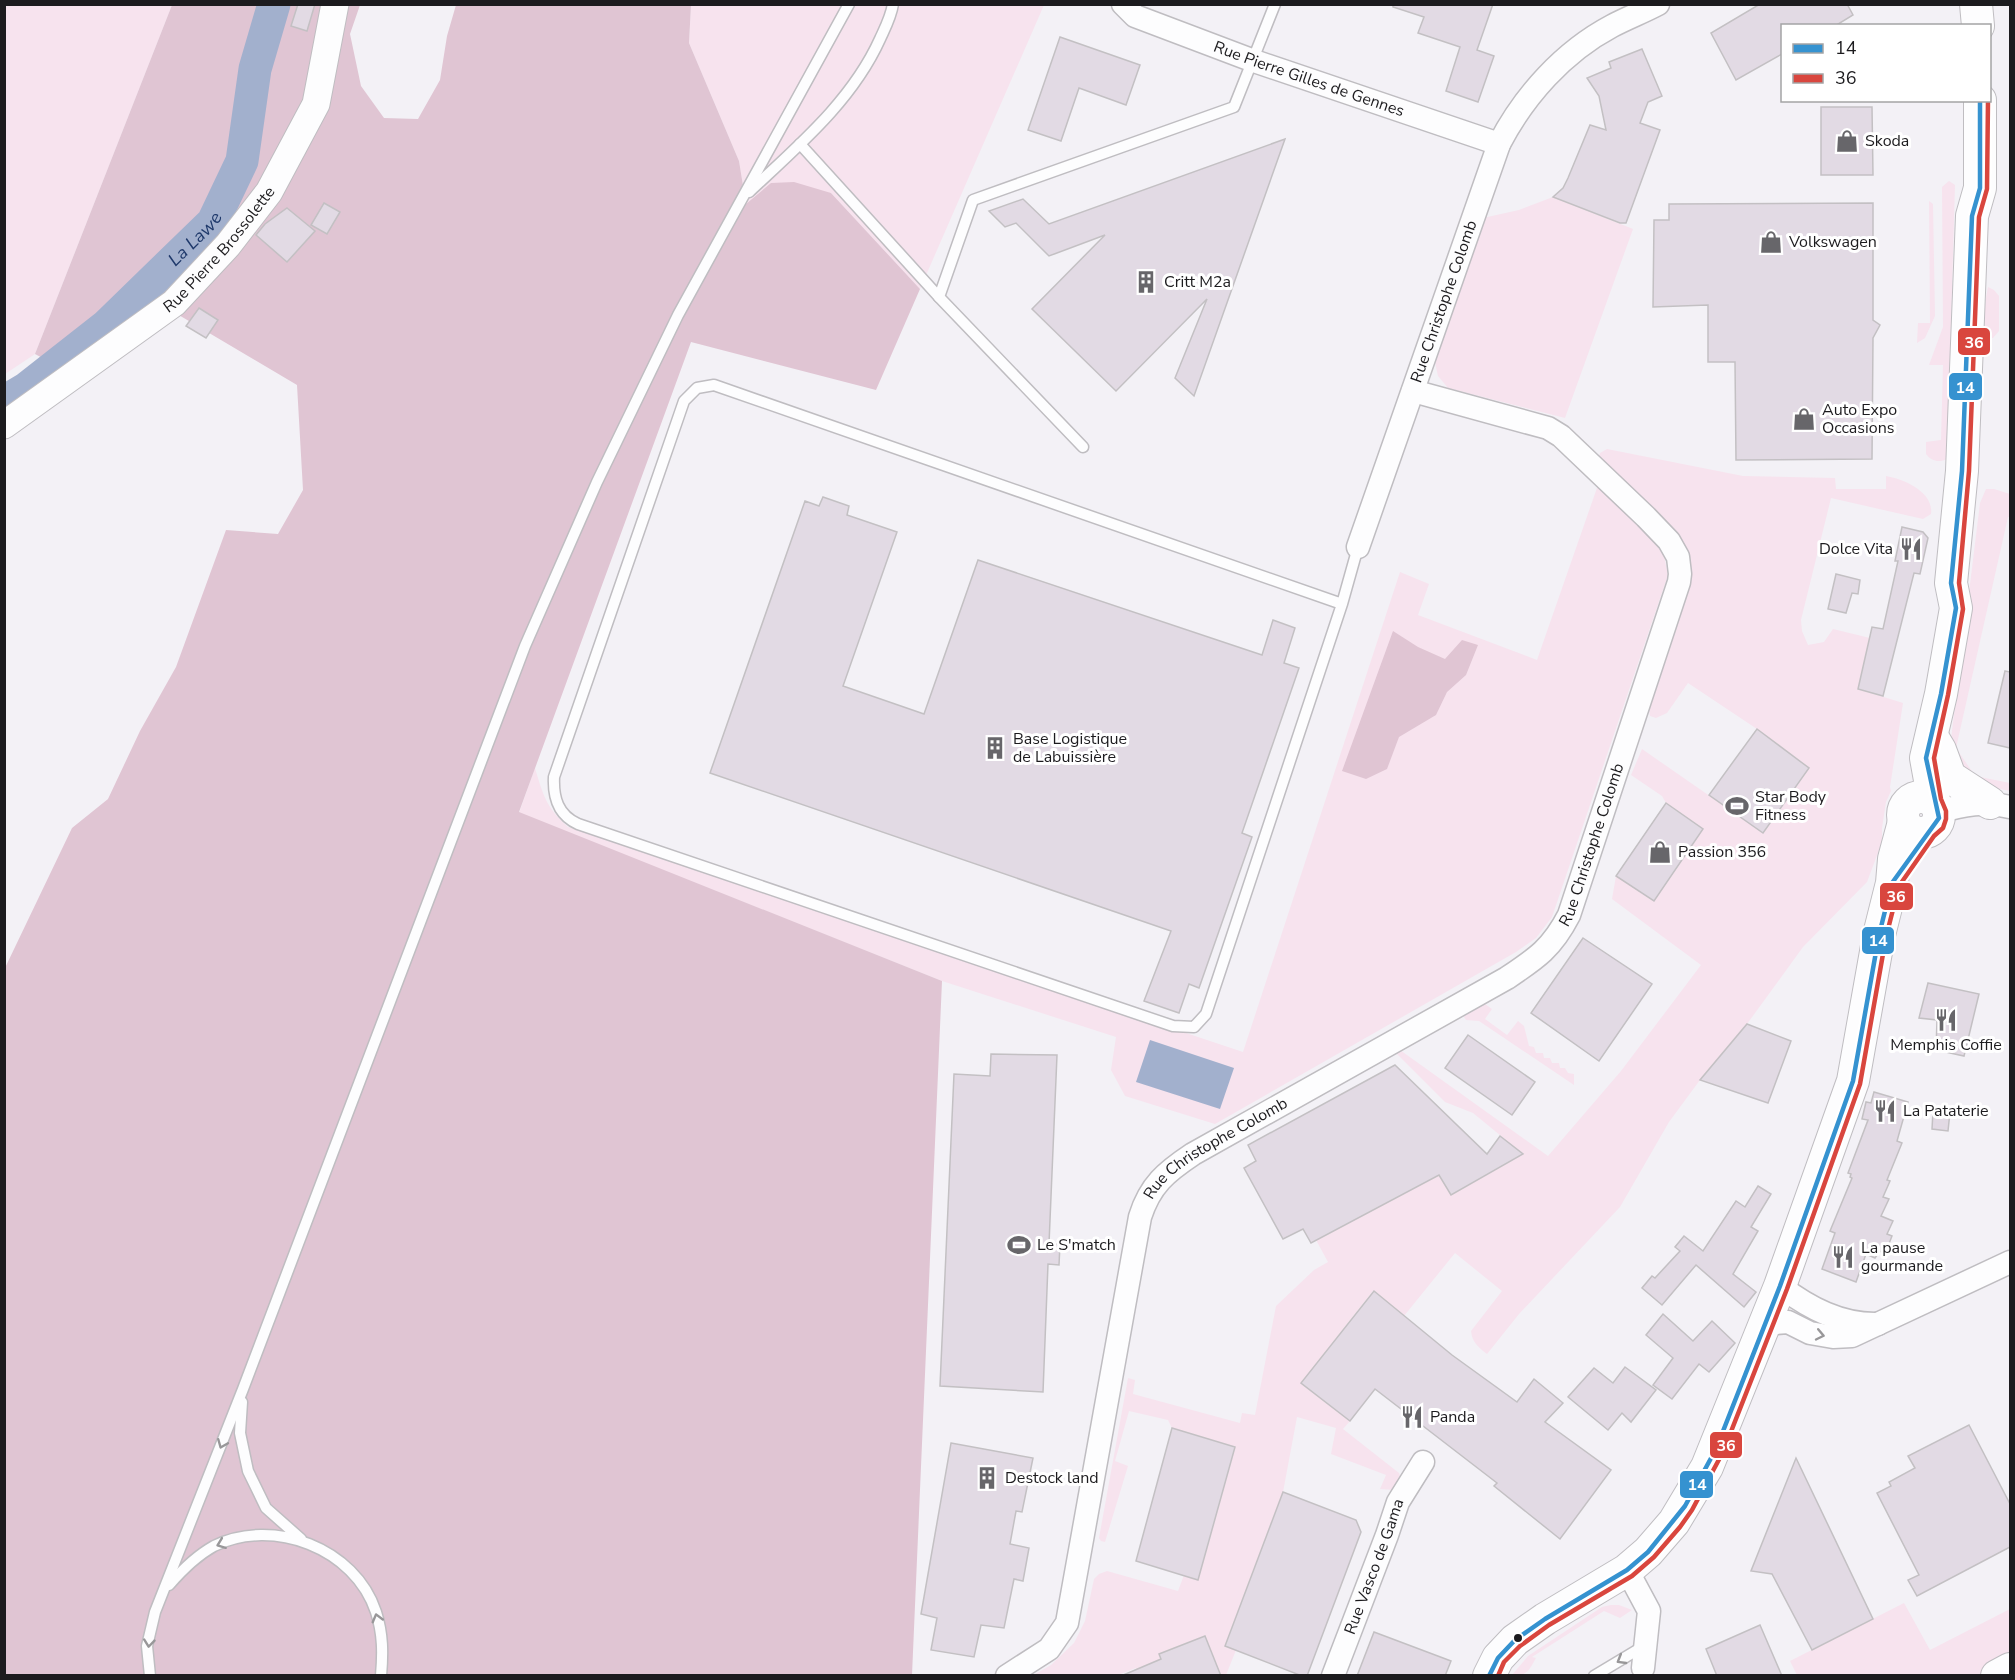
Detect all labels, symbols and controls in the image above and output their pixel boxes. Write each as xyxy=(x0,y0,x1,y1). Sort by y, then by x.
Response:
legend xyxy=(1781,24,1991,102)
street label: Rue Pierre Gilles de Gennes xyxy=(1210,36,1407,122)
text: 14 xyxy=(1835,36,1857,60)
text: 36 xyxy=(1835,66,1857,90)
shop icon: Skoda xyxy=(1834,128,1860,154)
place label: Skoda xyxy=(1865,130,1909,152)
street label: Rue Pierre Brossolette xyxy=(159,182,280,318)
water label: La Lawe xyxy=(163,208,228,271)
street label: Rue Christophe Colomb xyxy=(1405,217,1482,386)
shop icon: Volkswagen xyxy=(1758,229,1784,255)
place label: Volkswagen xyxy=(1788,231,1877,253)
building icon: Critt M2a xyxy=(1133,269,1159,295)
place label: Critt M2a xyxy=(1164,271,1231,293)
line badge: 36 xyxy=(1957,327,1991,356)
text: 36 xyxy=(1964,332,1984,354)
line badge: 14 xyxy=(1948,372,1983,401)
text: 14 xyxy=(1955,377,1975,399)
place label: Auto Expo Occasions xyxy=(1822,399,1897,439)
shop icon: Auto Expo Occasions xyxy=(1791,406,1817,432)
restaurant icon: Dolce Vita xyxy=(1898,536,1924,562)
place label: Dolce Vita xyxy=(1819,538,1893,560)
place label: Base Logistique de Labuissière xyxy=(1013,728,1127,768)
building icon: Base Logistique de Labuissière xyxy=(982,735,1008,761)
street label: Rue Christophe Colomb xyxy=(1554,760,1629,931)
place label: Star Body Fitness xyxy=(1755,786,1827,826)
sports icon: Star Body Fitness xyxy=(1724,793,1750,819)
shop icon: Passion 356 xyxy=(1647,839,1673,865)
place label: Passion 356 xyxy=(1678,841,1766,863)
line badge: 36 xyxy=(1879,882,1914,911)
text: 36 xyxy=(1886,886,1906,908)
line badge: 14 xyxy=(1861,926,1895,955)
text: 14 xyxy=(1868,930,1888,952)
restaurant icon: Memphis Coffie xyxy=(1933,1007,1959,1033)
place label: Memphis Coffie xyxy=(1890,1034,2002,1056)
street label: Rue Christophe Colomb xyxy=(1138,1092,1292,1203)
restaurant icon: La Pataterie xyxy=(1872,1098,1898,1124)
place label: La Pataterie xyxy=(1903,1100,1989,1122)
sports icon: Le S'match xyxy=(1006,1232,1032,1258)
place label: Le S'match xyxy=(1037,1234,1116,1256)
place label: La pause gourmande xyxy=(1861,1237,1943,1277)
restaurant icon: La pause gourmande xyxy=(1830,1244,1856,1270)
one-way arrow xyxy=(1815,1327,1825,1340)
restaurant icon: Panda xyxy=(1399,1404,1425,1430)
place label: Panda xyxy=(1430,1406,1475,1428)
line badge: 36 xyxy=(1709,1431,1743,1459)
text: 36 xyxy=(1716,1435,1736,1457)
one-way arrow xyxy=(216,1438,229,1449)
building icon: Destock land xyxy=(974,1465,1000,1491)
place label: Destock land xyxy=(1005,1467,1099,1489)
line badge: 14 xyxy=(1679,1470,1714,1499)
text: 14 xyxy=(1687,1474,1707,1496)
street label: Rue Vasco de Gama xyxy=(1339,1496,1409,1638)
one-way arrow xyxy=(217,1537,227,1550)
one-way arrow xyxy=(372,1613,384,1624)
unlabelled marker xyxy=(1512,1632,1524,1644)
one-way arrow xyxy=(143,1639,156,1648)
one-way arrow xyxy=(1617,1652,1627,1664)

